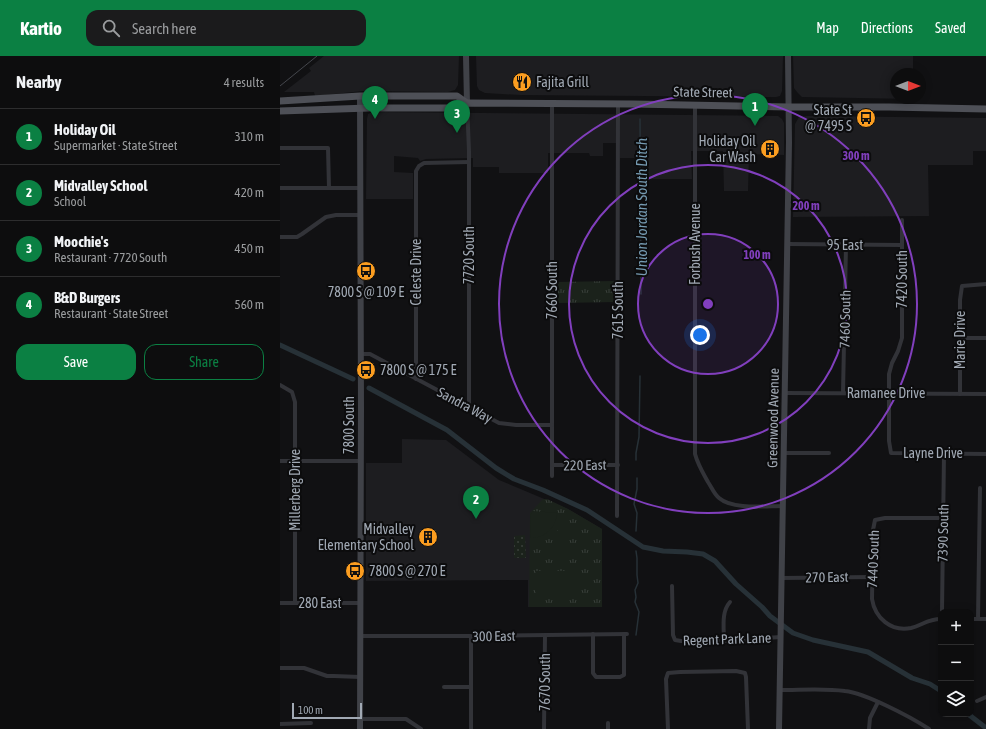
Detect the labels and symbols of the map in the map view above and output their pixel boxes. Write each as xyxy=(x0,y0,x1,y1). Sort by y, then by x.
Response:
north arrow xyxy=(890,68,926,104)
restaurant icon: Fajita Grill xyxy=(511,71,533,93)
place label: Fajita Grill xyxy=(536,74,589,90)
street label: State Street xyxy=(673,83,733,101)
pin: 4 xyxy=(362,86,388,119)
pin: 1 xyxy=(742,93,768,126)
pin: 3 xyxy=(444,100,470,133)
place label: State St @ 7495 S xyxy=(805,102,852,134)
bus stop icon: State St @ 7495 S xyxy=(855,107,877,129)
place label: Holiday Oil Car Wash xyxy=(698,133,756,165)
water label: Union Jordan South Ditch xyxy=(633,138,650,276)
building icon: Holiday Oil Car Wash xyxy=(759,138,781,160)
text: 300 m xyxy=(842,149,870,163)
text: 200 m xyxy=(792,199,820,213)
street label: Forbush Avenue xyxy=(687,203,703,285)
street label: 7720 South xyxy=(461,226,477,284)
street label: 95 East xyxy=(827,237,863,253)
street label: Celeste Drive xyxy=(408,239,424,305)
text: 100 m xyxy=(743,248,771,262)
street label: 7420 South xyxy=(894,250,910,308)
bus stop icon: 7800 S @ 109 E xyxy=(355,260,377,282)
street label: 7660 South xyxy=(544,261,560,319)
street label: 7615 South xyxy=(610,281,626,339)
place label: 7800 S @ 109 E xyxy=(328,284,404,300)
street label: 7460 South xyxy=(836,290,854,348)
centre of rings xyxy=(701,297,715,311)
street label: Marie Drive xyxy=(952,311,968,369)
your location xyxy=(690,325,710,345)
bus stop icon: 7800 S @ 175 E xyxy=(355,359,377,381)
place label: 7800 S @ 175 E xyxy=(380,362,457,378)
street label: Greenwood Avenue xyxy=(764,368,782,468)
street label: Sandra Way xyxy=(435,384,495,426)
street label: Ramanee Drive xyxy=(847,385,925,401)
street label: 7800 South xyxy=(341,396,357,454)
street label: Layne Drive xyxy=(903,445,963,461)
street label: Millerberg Drive xyxy=(287,449,303,531)
street label: 220 East xyxy=(563,457,607,473)
pin: 2 xyxy=(463,486,489,519)
street label: 7390 South xyxy=(934,504,952,562)
place label: Midvalley Elementary School xyxy=(318,521,414,553)
building icon: Midvalley Elementary School xyxy=(417,526,439,548)
street label: 7440 South xyxy=(864,530,882,588)
bus stop icon: 7800 S @ 270 E xyxy=(344,560,366,582)
place label: 7800 S @ 270 E xyxy=(369,563,446,579)
street label: 270 East xyxy=(805,569,849,585)
street label: 280 East xyxy=(298,595,342,611)
street label: 300 East xyxy=(472,628,516,644)
street label: Regent Park Lane xyxy=(682,629,772,649)
street label: 7670 South xyxy=(537,653,553,711)
scale bar xyxy=(292,701,362,720)

